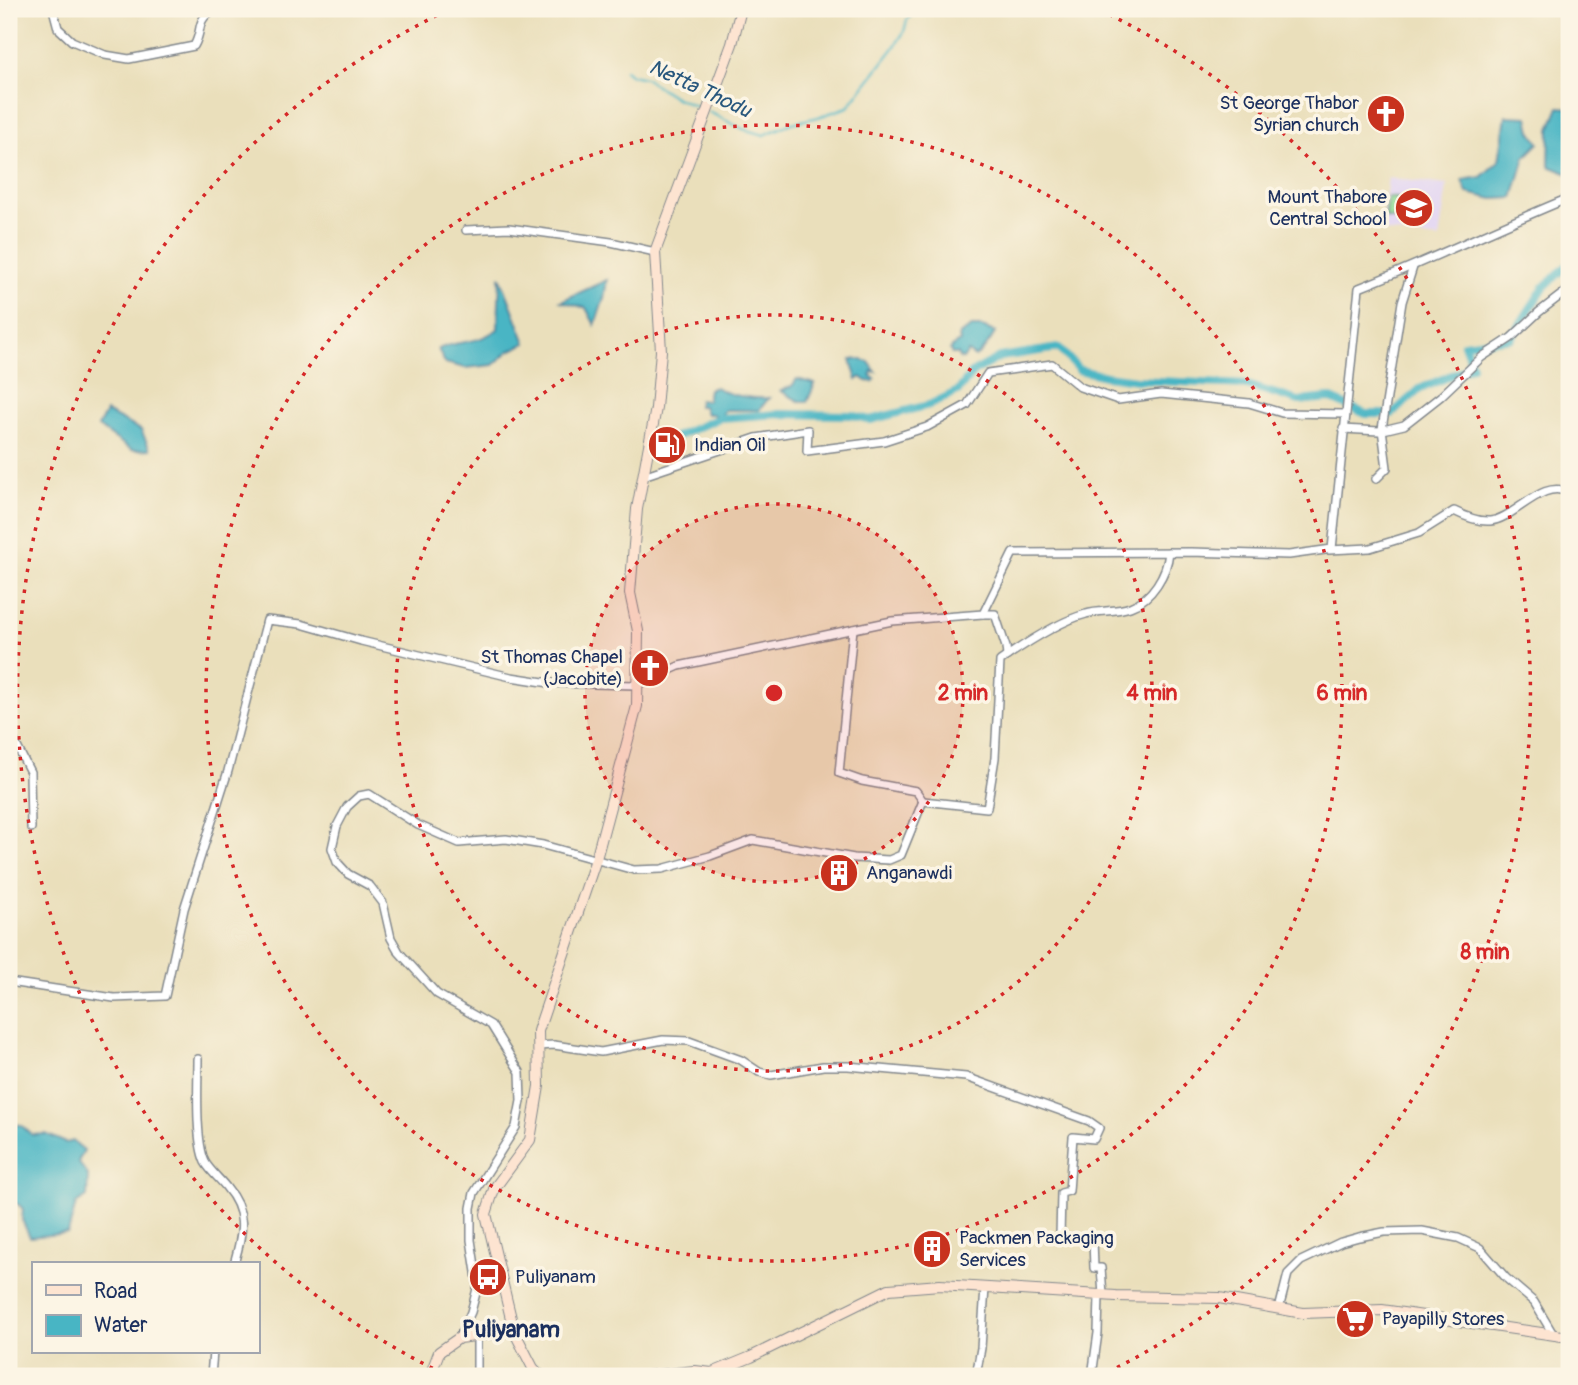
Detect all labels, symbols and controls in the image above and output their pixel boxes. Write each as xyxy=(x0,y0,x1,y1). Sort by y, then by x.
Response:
water label: Netta Thodu xyxy=(645,54,757,125)
place label: St George Thabor Syrian church xyxy=(1220,91,1359,137)
church icon: St George Thabor Syrian church xyxy=(1365,93,1407,135)
place label: Mount Thabore Central School xyxy=(1268,185,1388,231)
school or university icon: Mount Thabore Central School xyxy=(1393,187,1435,229)
fuel station icon: Indian Oil xyxy=(646,424,688,466)
place label: Indian Oil xyxy=(694,433,766,457)
place label: St Thomas Chapel (Jacobite) xyxy=(480,645,623,691)
church icon: St Thomas Chapel (Jacobite) xyxy=(629,647,671,689)
text: 2 min xyxy=(938,680,988,707)
text: 4 min xyxy=(1127,680,1178,707)
text: 6 min xyxy=(1317,680,1368,707)
centre of rings xyxy=(762,681,786,705)
building icon: Anganawdi xyxy=(818,852,860,894)
place label: Anganawdi xyxy=(866,861,952,885)
text: 8 min xyxy=(1460,939,1510,966)
place label: Packmen Packaging Services xyxy=(959,1226,1114,1272)
building icon: Packmen Packaging Services xyxy=(911,1228,953,1270)
bus stop icon: Puliyanam xyxy=(467,1256,509,1298)
legend xyxy=(32,1262,259,1354)
place label: Puliyanam xyxy=(515,1265,596,1289)
text: Road xyxy=(94,1278,138,1305)
supermarket icon: Payapilly Stores xyxy=(1334,1298,1376,1340)
place label: Payapilly Stores xyxy=(1382,1307,1505,1331)
text: Water xyxy=(94,1312,148,1339)
district label: Puliyanam xyxy=(462,1315,560,1344)

